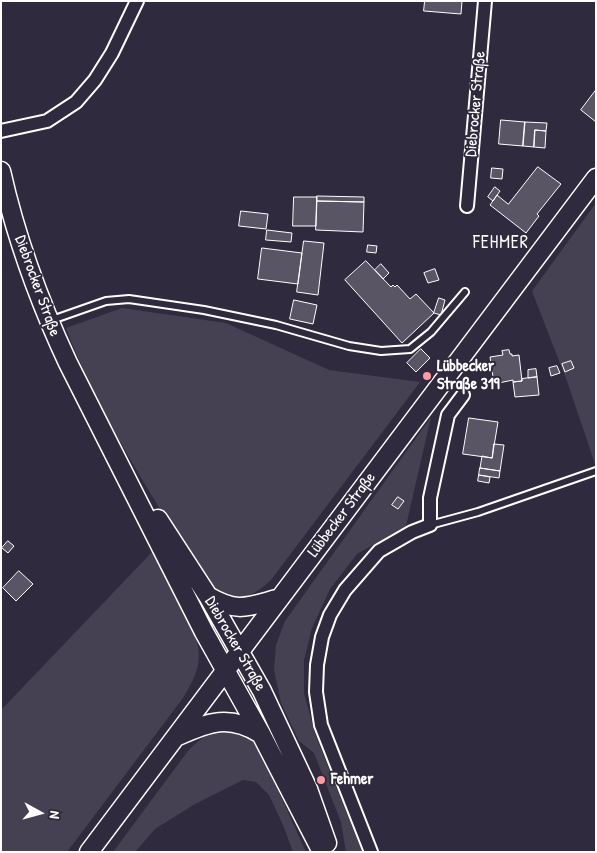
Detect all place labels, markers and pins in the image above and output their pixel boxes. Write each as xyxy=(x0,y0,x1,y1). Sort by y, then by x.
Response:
place label: Lübbecker Straße 319 xyxy=(437,357,500,395)
marker: Lübbecker Straße 319 xyxy=(421,370,433,382)
place label: Fehmer xyxy=(331,770,373,790)
marker: Fehmer xyxy=(315,774,327,786)

